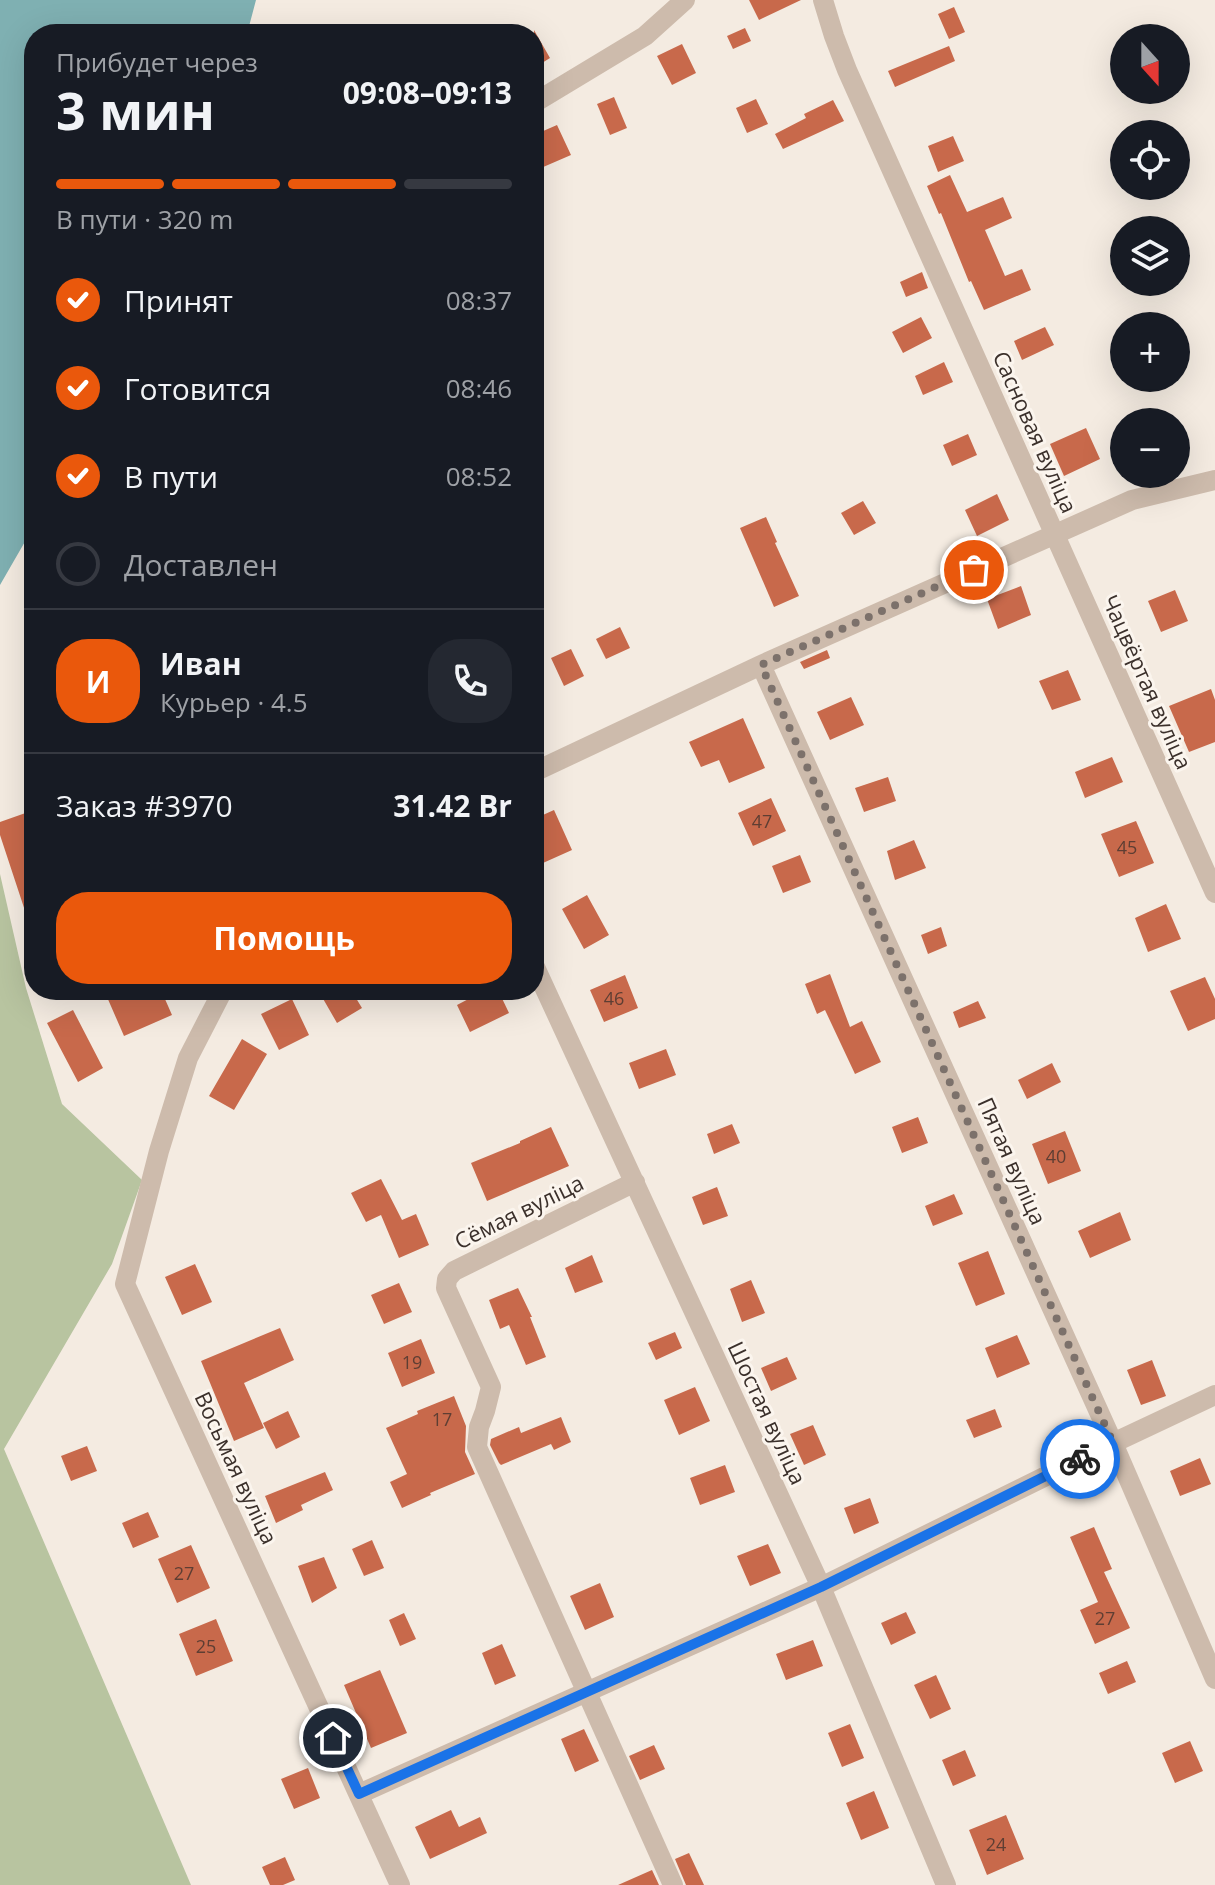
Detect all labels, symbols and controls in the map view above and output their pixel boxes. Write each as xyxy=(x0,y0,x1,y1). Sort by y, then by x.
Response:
north arrow xyxy=(1110,24,1190,104)
map controls xyxy=(1110,24,1190,488)
text: Прибудет через xyxy=(56,44,258,80)
text: 09:08–09:13 xyxy=(343,72,512,113)
text: 3 мин xyxy=(56,74,215,145)
button: locate xyxy=(1110,120,1190,200)
text: В пути · 320 m xyxy=(56,201,233,237)
button: layers xyxy=(1110,216,1190,296)
icon: check xyxy=(56,278,100,322)
text: Принят xyxy=(124,280,233,321)
text: 08:37 xyxy=(446,282,512,318)
button: + xyxy=(1110,312,1190,392)
street label: Сасновая вуліца xyxy=(987,346,1085,517)
icon: check xyxy=(56,366,100,410)
text: Готовится xyxy=(124,368,271,409)
text: 08:46 xyxy=(446,370,512,406)
button: − xyxy=(1110,408,1190,488)
icon: check xyxy=(56,454,100,498)
text: В пути xyxy=(124,456,218,497)
text: 08:52 xyxy=(446,458,512,494)
pin xyxy=(940,536,1008,604)
text: Доставлен xyxy=(124,544,278,585)
icon: bag xyxy=(952,548,996,592)
street label: Чацвёртая вуліца xyxy=(1096,590,1200,774)
button: phone xyxy=(428,639,512,723)
text: Иван xyxy=(160,643,242,684)
text: И xyxy=(86,661,110,702)
text: Курьер · 4.5 xyxy=(160,684,308,720)
text: Заказ #3970 xyxy=(56,785,233,826)
text: 31.42 Br xyxy=(393,785,512,826)
house number: 47 xyxy=(752,809,772,833)
house number: 45 xyxy=(1117,835,1137,859)
button: Помощь xyxy=(56,892,512,984)
house number: 46 xyxy=(604,986,624,1010)
street label: Пятая вуліца xyxy=(971,1092,1054,1229)
house number: 40 xyxy=(1046,1144,1066,1168)
street label: Сёмая вуліца xyxy=(449,1167,588,1255)
street label: Шостая вуліца xyxy=(722,1336,814,1489)
house number: 19 xyxy=(402,1350,422,1374)
street label: Восьмая вуліца xyxy=(188,1386,285,1549)
house number: 17 xyxy=(432,1407,452,1431)
courier xyxy=(1040,1419,1120,1499)
icon: bike xyxy=(1058,1437,1102,1481)
house number: 27 xyxy=(174,1561,194,1585)
house number: 27 xyxy=(1095,1606,1115,1630)
house number: 25 xyxy=(196,1634,216,1658)
pin xyxy=(299,1704,367,1772)
icon: home xyxy=(311,1716,355,1760)
house number: 24 xyxy=(986,1832,1006,1856)

